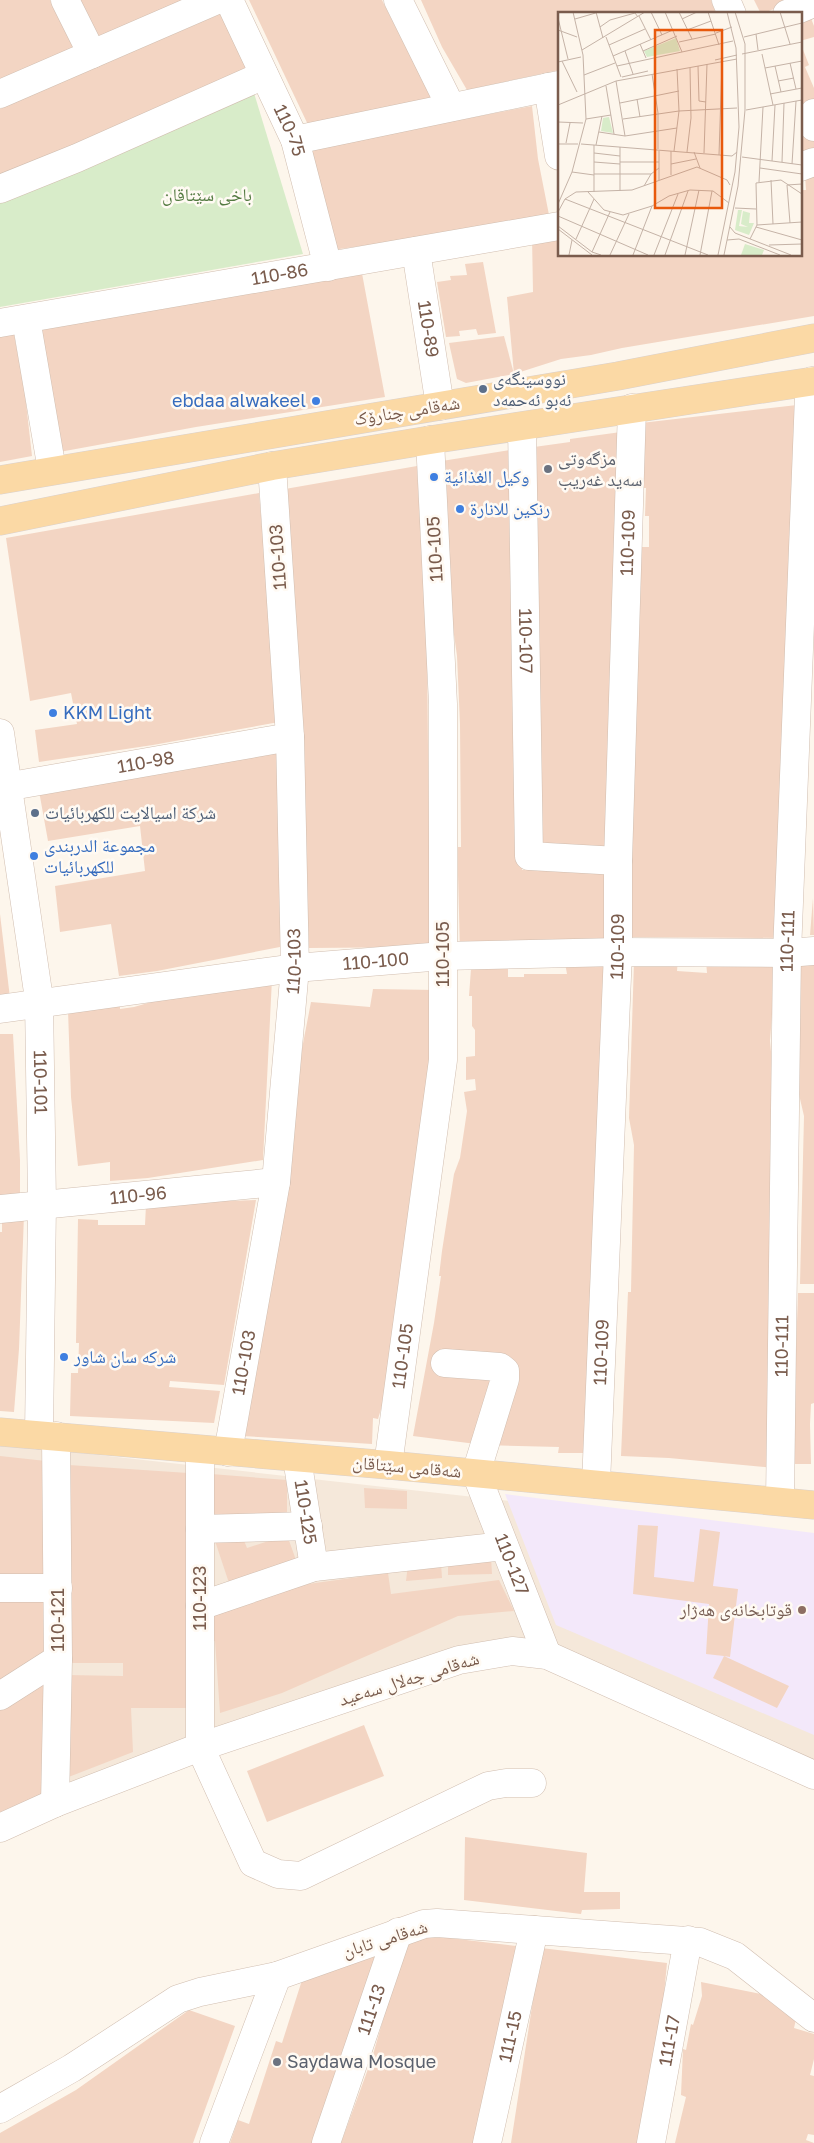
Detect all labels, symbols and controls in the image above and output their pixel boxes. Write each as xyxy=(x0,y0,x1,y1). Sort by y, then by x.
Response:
inset map xyxy=(558,12,802,256)
street label: 110-75 xyxy=(270,101,311,158)
park label: باخی سێتاقان xyxy=(162,183,252,206)
street label: 110-86 xyxy=(250,258,310,289)
street label: 110-89 xyxy=(414,299,444,359)
place label: نووسینگەی ئەبو ئەحمەد xyxy=(493,367,572,411)
marker: نووسینگەی ئەبو ئەحمەد xyxy=(477,383,489,395)
place label: ebdaa alwakeel xyxy=(172,389,306,411)
street label: شەقامی چنارۆک xyxy=(352,391,461,430)
marker: ebdaa alwakeel xyxy=(310,395,322,407)
place label: مزگەوتی سەید غەریب xyxy=(558,447,642,491)
marker: مزگەوتی سەید غەریب xyxy=(542,463,554,475)
place label: وكيل الغذائية xyxy=(444,465,529,488)
marker: وكيل الغذائية xyxy=(428,471,440,483)
place label: رنكين للانارة xyxy=(470,497,550,520)
marker: رنكين للانارة xyxy=(454,503,466,515)
street label: 110-109 xyxy=(615,509,639,576)
street label: 110-105 xyxy=(421,516,447,582)
street label: 110-103 xyxy=(264,523,290,591)
street label: 110-107 xyxy=(515,608,538,674)
place label: KKM Light xyxy=(63,701,152,723)
marker: KKM Light xyxy=(47,707,59,719)
street label: 110-98 xyxy=(115,746,176,777)
place label: شركة اسيالايت للكهربائيات xyxy=(45,801,216,824)
marker: شركة اسيالايت للكهربائيات xyxy=(29,807,41,819)
place label: مجموعة الدربندی للكهربائیات xyxy=(44,834,155,878)
marker: مجموعة الدربندی للكهربائیات xyxy=(28,850,40,862)
street label: 110-111 xyxy=(775,909,799,972)
street label: 110-109 xyxy=(605,913,628,980)
street label: 110-105 xyxy=(431,921,453,987)
street label: 110-103 xyxy=(281,928,305,995)
street label: 110-100 xyxy=(342,947,410,974)
street label: 110-101 xyxy=(30,1050,53,1115)
street label: 110-96 xyxy=(109,1181,168,1208)
street label: 110-111 xyxy=(770,1315,792,1377)
street label: 110-109 xyxy=(588,1319,613,1386)
street label: 110-105 xyxy=(386,1322,417,1390)
street label: 110-103 xyxy=(226,1328,260,1397)
place label: شرکە سان شاور xyxy=(73,1345,176,1368)
marker: شرکە سان شاور xyxy=(58,1351,70,1363)
street label: شەقامی سێتاقان xyxy=(352,1450,462,1483)
street label: 110-125 xyxy=(291,1478,322,1546)
street label: 110-127 xyxy=(491,1530,534,1598)
street label: 110-123 xyxy=(188,1565,210,1631)
street label: 110-121 xyxy=(46,1588,68,1652)
place label: قوتابخانەی هەژار xyxy=(679,1598,792,1621)
marker: قوتابخانەی هەژار xyxy=(796,1604,808,1616)
street label: شەقامی جەلال سەعید xyxy=(336,1646,482,1711)
street label: شەقامی تابان xyxy=(339,1915,430,1962)
street label: 111-13 xyxy=(352,1981,389,2038)
street label: 111-15 xyxy=(493,2008,526,2064)
street label: 111-17 xyxy=(653,2013,684,2068)
place label: Saydawa Mosque xyxy=(287,2050,436,2072)
marker: Saydawa Mosque xyxy=(271,2056,283,2068)

